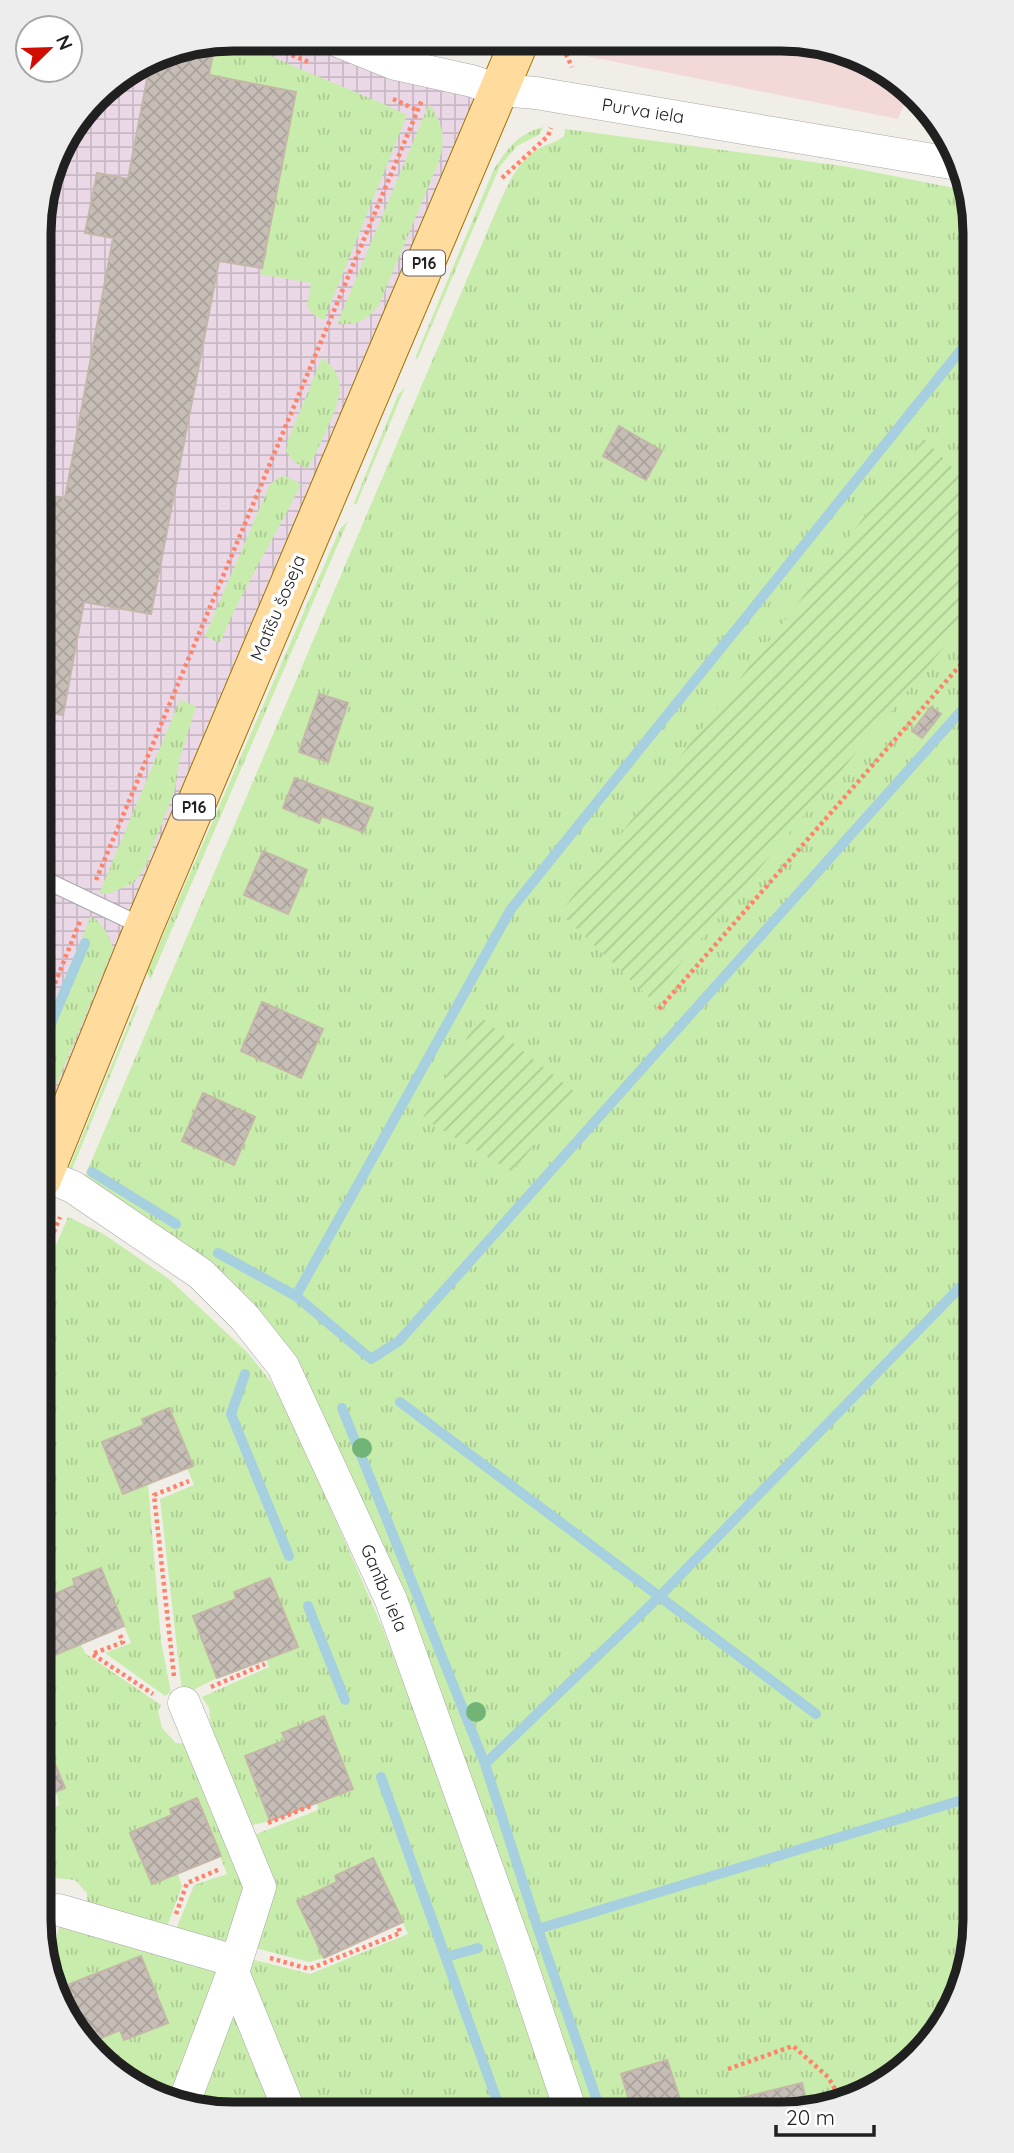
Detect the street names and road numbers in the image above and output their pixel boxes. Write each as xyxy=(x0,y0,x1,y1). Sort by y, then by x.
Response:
street label: Purva iela xyxy=(600,93,686,128)
road number: P16 xyxy=(403,250,445,276)
street label: Matīšu šoseja xyxy=(245,551,310,664)
road number: P16 xyxy=(173,794,215,820)
street label: Ganību iela xyxy=(356,1540,413,1635)

